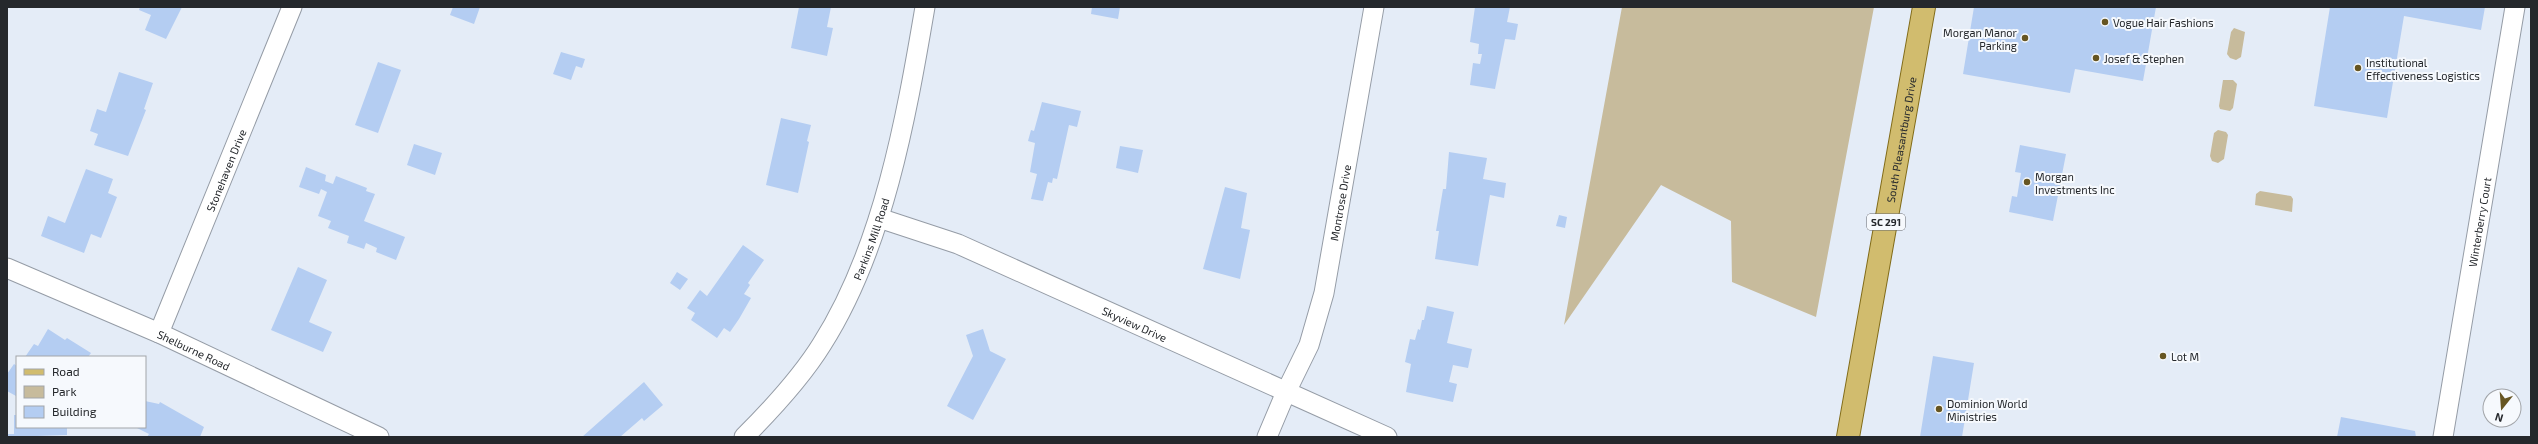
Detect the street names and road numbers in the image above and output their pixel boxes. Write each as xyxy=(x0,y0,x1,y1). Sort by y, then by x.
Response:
street label: South Pleasantburg Drive xyxy=(1883,76,1918,203)
street label: Stonehaven Drive xyxy=(203,127,248,213)
street label: Montrose Drive xyxy=(1327,163,1353,242)
street label: Winterberry Court xyxy=(2465,176,2493,268)
street label: Parkins Mill Road xyxy=(850,196,891,282)
road number: SC 291 xyxy=(1867,214,1905,230)
street label: Skyview Drive xyxy=(1100,303,1169,344)
street label: Shelburne Road xyxy=(156,327,232,372)

